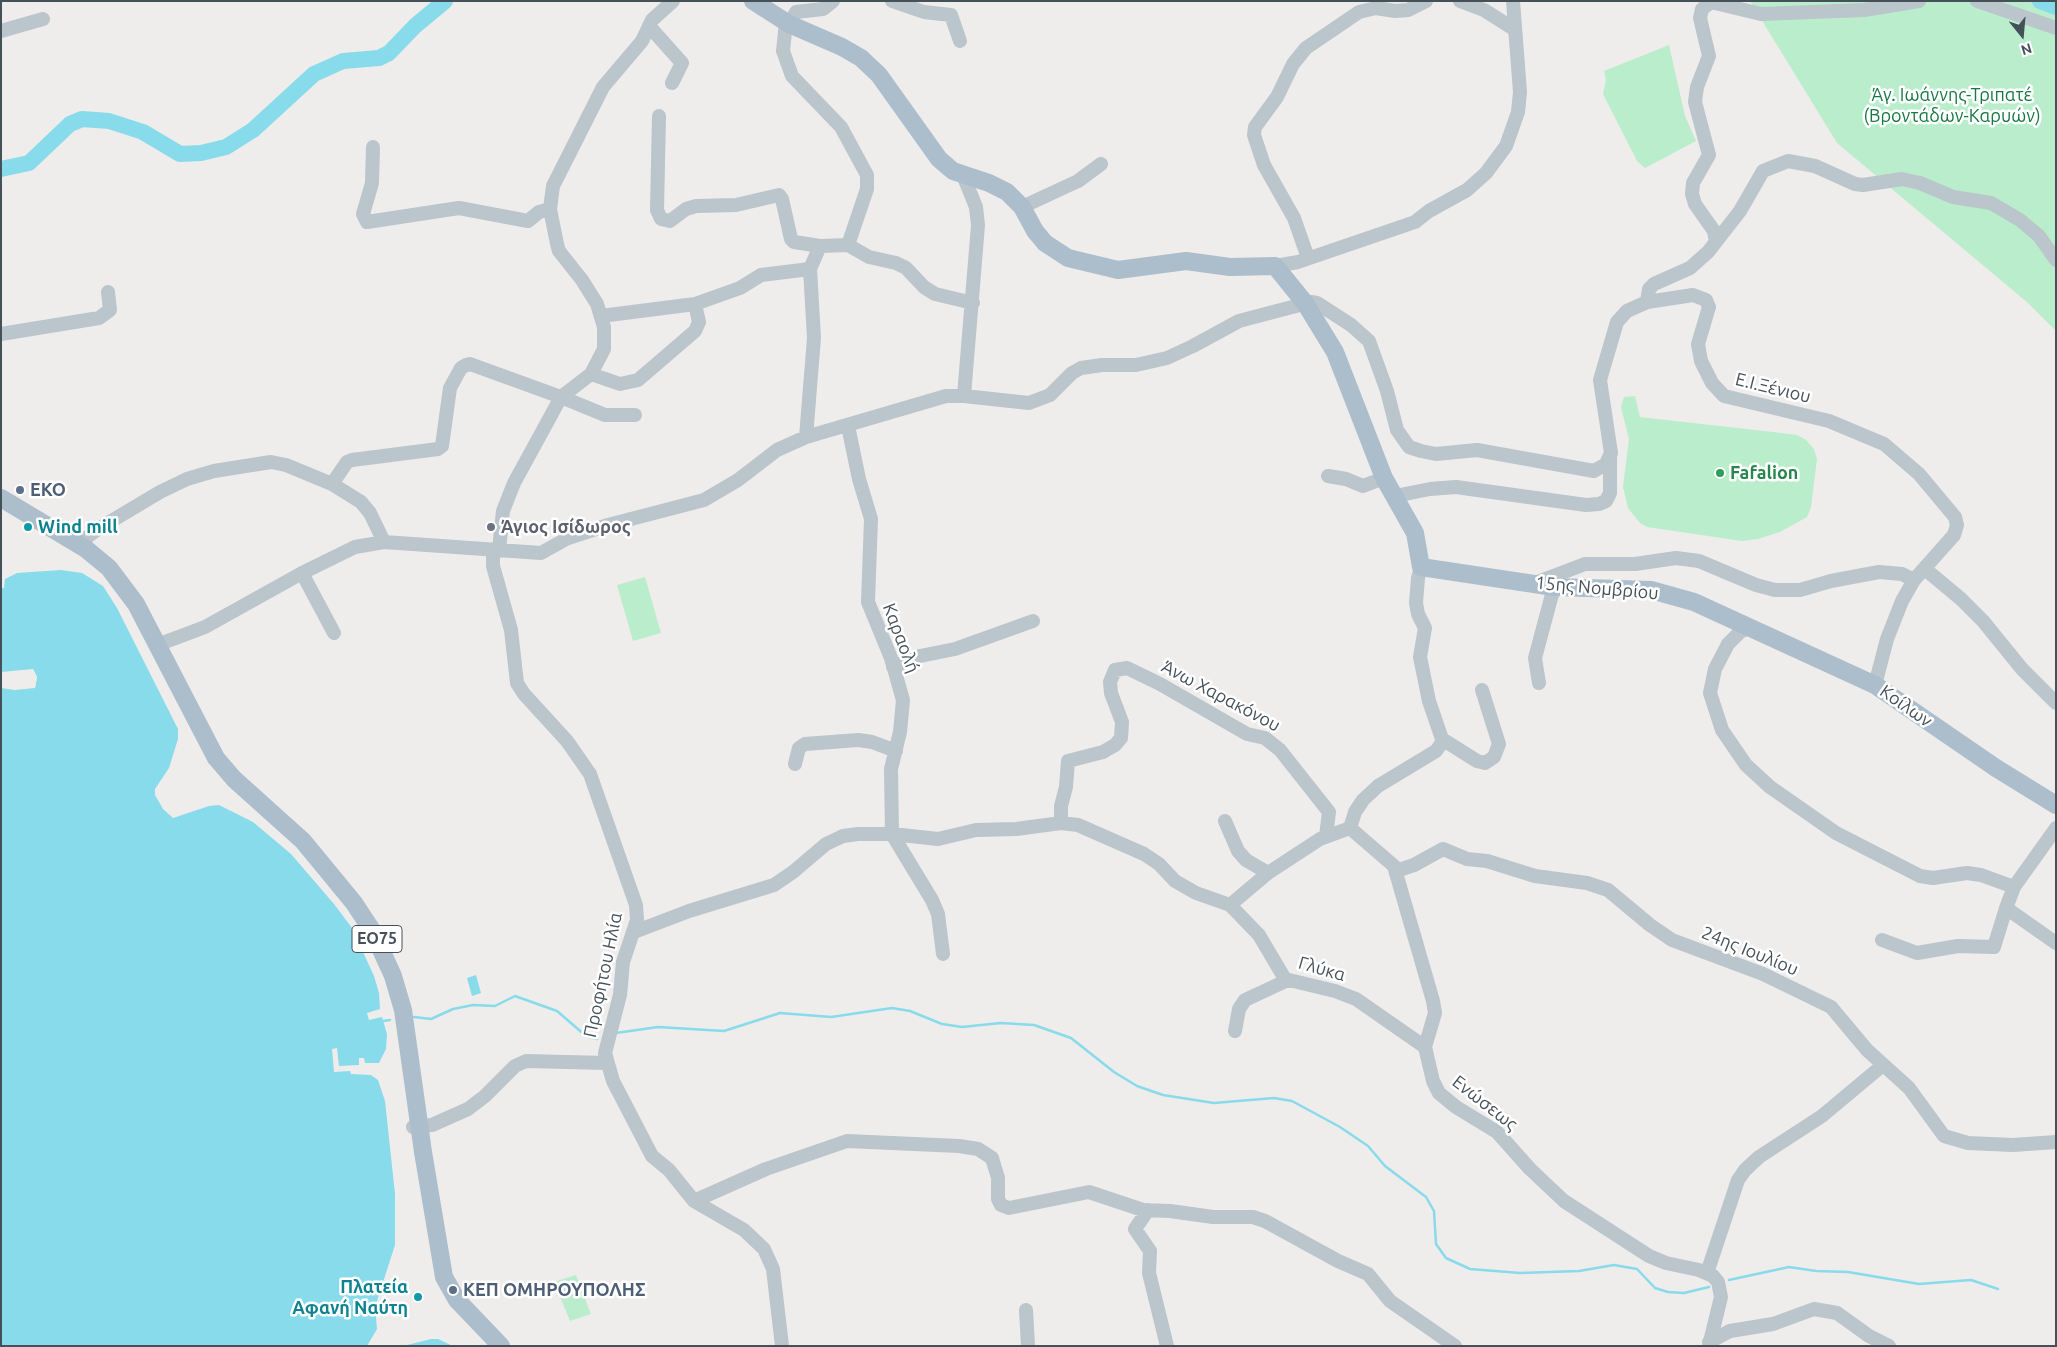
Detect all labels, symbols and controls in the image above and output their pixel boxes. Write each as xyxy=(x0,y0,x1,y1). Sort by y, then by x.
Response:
north arrow xyxy=(1997,10,2047,60)
text: N xyxy=(2019,40,2034,59)
park label: Άγ. Ιωάννης-Τριπατέ (Βροντάδων-Καρυών) xyxy=(1863,84,2041,126)
street label: Ε.Ι.Ξένιου xyxy=(1733,368,1813,408)
place label: Fafalion xyxy=(1730,462,1798,484)
marker: Fafalion xyxy=(1714,467,1726,479)
place label: EKO xyxy=(30,479,66,501)
marker: EKO xyxy=(14,484,26,496)
place label: Wind mill xyxy=(38,516,118,538)
place label: Άγιος Ισίδωρος xyxy=(501,516,631,538)
marker: Wind mill xyxy=(22,521,34,533)
marker: Άγιος Ισίδωρος xyxy=(485,521,497,533)
street label: 15ης Νομβρίου xyxy=(1534,572,1660,604)
street label: Καραολή xyxy=(878,600,924,676)
street label: Άνω Χαρακόνου xyxy=(1158,656,1284,736)
street label: Κοίλων xyxy=(1876,680,1936,732)
street label: Προφήτου Ηλία xyxy=(579,911,627,1039)
street label: 24ης Ιουλίου xyxy=(1698,922,1802,980)
road number: ΕΟ75 xyxy=(352,926,402,952)
street label: Γλύκα xyxy=(1296,952,1348,986)
street label: Ενώσεως xyxy=(1448,1071,1522,1135)
place label: Πλατεία Αφανή Ναύτη xyxy=(292,1276,408,1318)
place label: ΚΕΠ ΟΜΗΡΟΥΠΟΛΗΣ xyxy=(463,1279,645,1301)
marker: ΚΕΠ ΟΜΗΡΟΥΠΟΛΗΣ xyxy=(447,1284,459,1296)
marker: Πλατεία Αφανή Ναύτη xyxy=(412,1291,424,1303)

